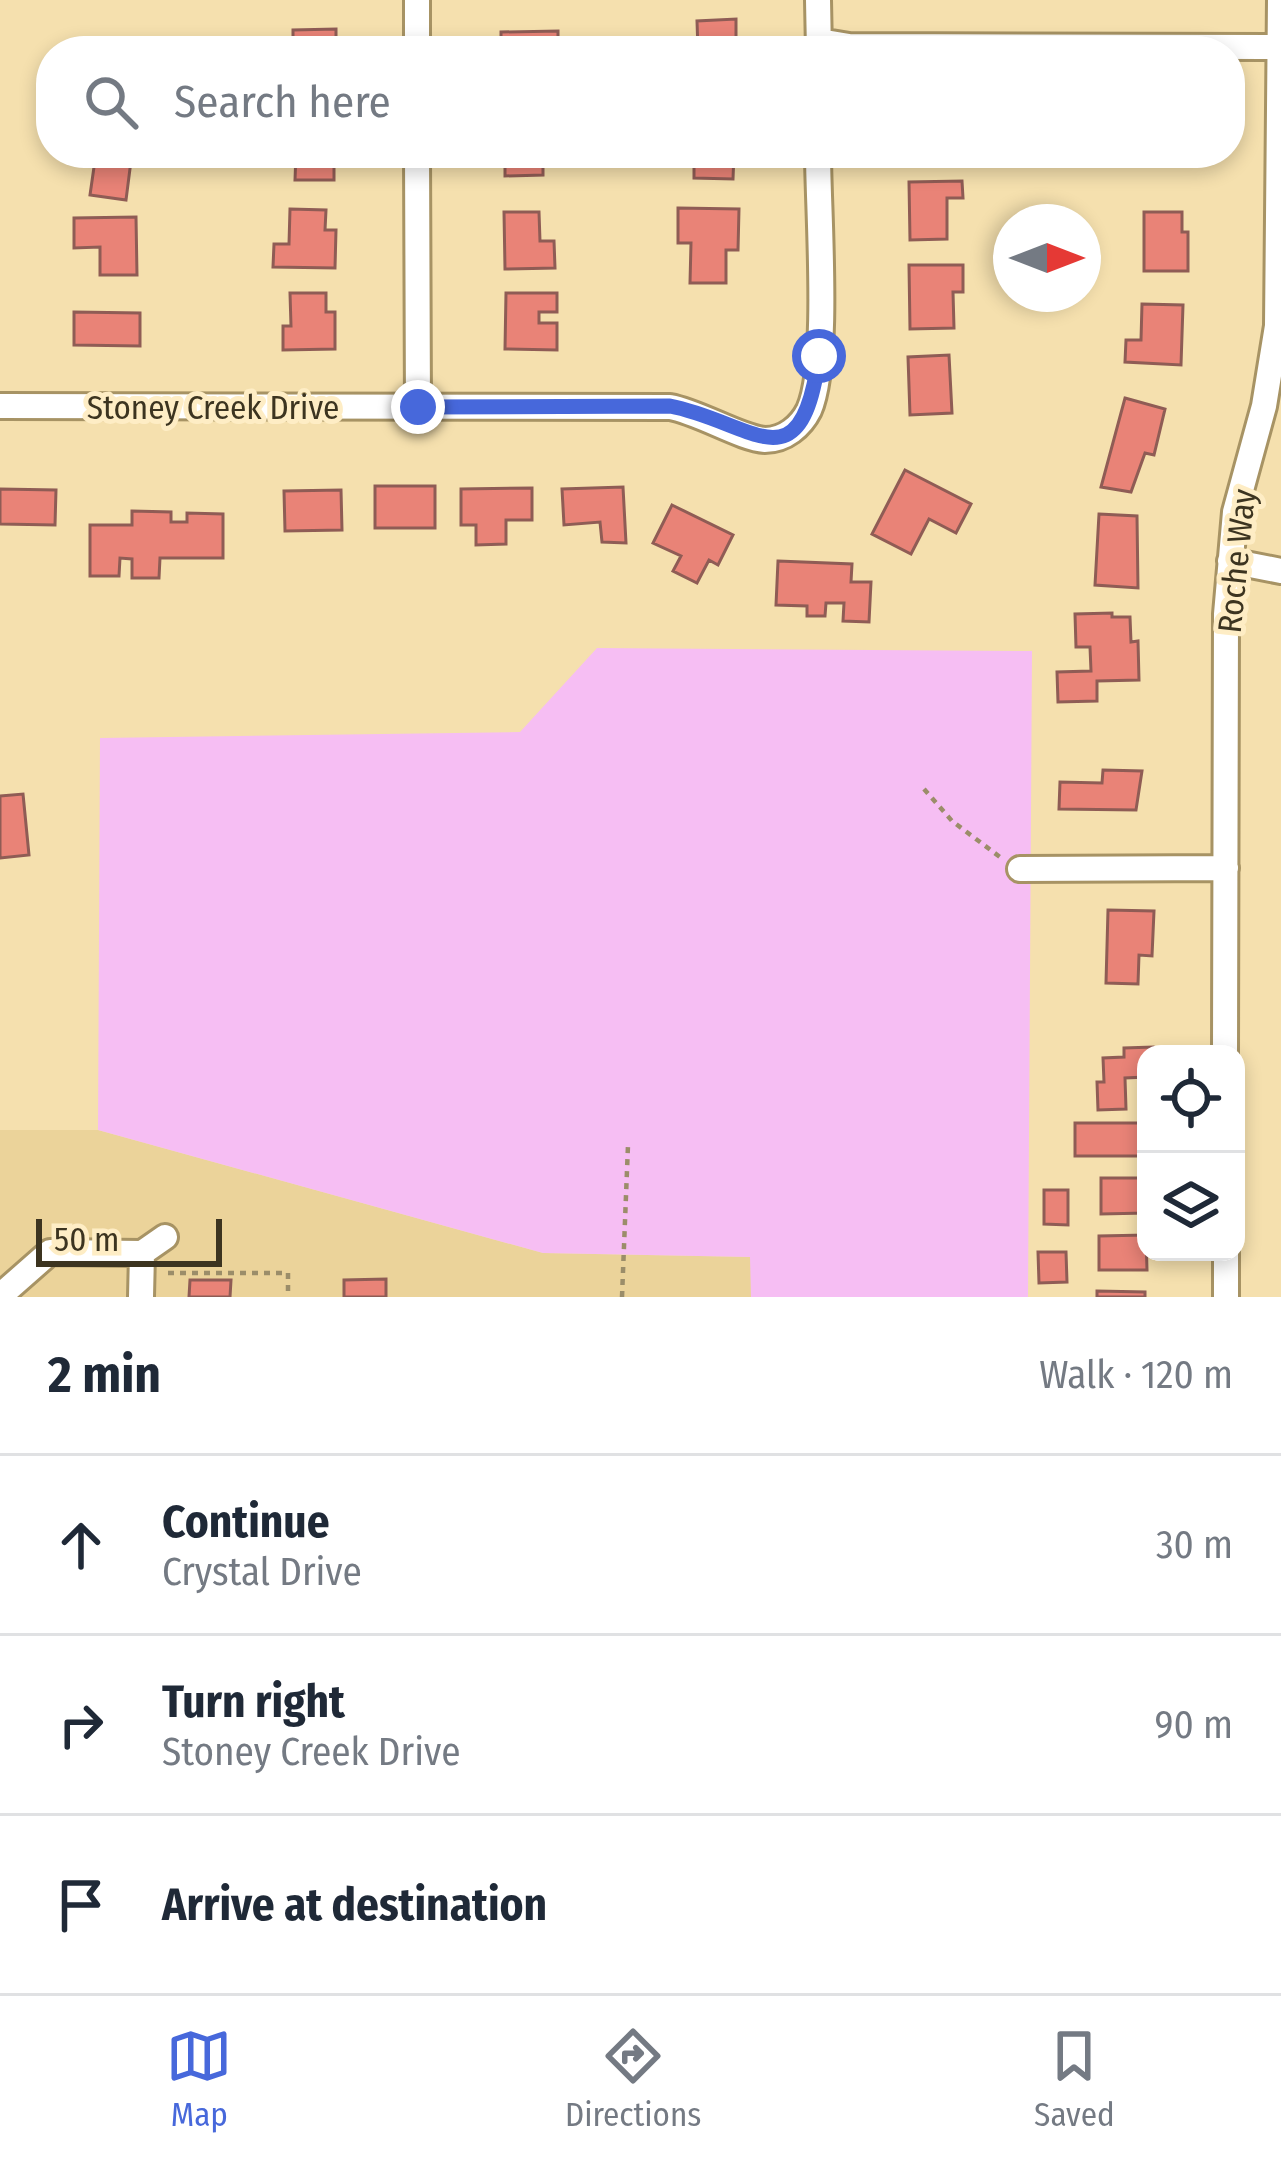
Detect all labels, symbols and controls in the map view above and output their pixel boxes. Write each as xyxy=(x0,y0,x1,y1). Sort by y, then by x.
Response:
search box xyxy=(36,36,1245,168)
icon: search xyxy=(78,69,144,135)
text: Search here xyxy=(174,75,391,129)
north arrow xyxy=(993,204,1101,312)
route start xyxy=(792,329,846,383)
route end xyxy=(391,380,445,434)
street label: Stoney Creek Drive xyxy=(87,388,339,428)
street label: Roche Way xyxy=(1210,487,1264,635)
map controls xyxy=(1137,1045,1245,1261)
button: locate xyxy=(1137,1045,1245,1153)
button: layers xyxy=(1137,1153,1245,1261)
scale bar xyxy=(36,1213,222,1266)
text: 50 m xyxy=(54,1220,119,1260)
text: 2 min xyxy=(48,1344,161,1406)
text: Walk · 120 m xyxy=(1039,1352,1233,1398)
text: Continue xyxy=(162,1495,330,1549)
icon: ahead xyxy=(48,1512,114,1578)
text: 30 m xyxy=(1156,1522,1233,1568)
text: Crystal Drive xyxy=(162,1549,362,1595)
text: Turn right xyxy=(162,1675,345,1729)
icon: right xyxy=(48,1692,114,1758)
text: 90 m xyxy=(1155,1702,1233,1748)
text: Stoney Creek Drive xyxy=(162,1729,460,1775)
icon: arrive xyxy=(48,1872,114,1938)
text: Arrive at destination xyxy=(162,1878,547,1932)
tab: Map xyxy=(166,2023,232,2135)
tab: Directions xyxy=(565,2023,701,2135)
tab: Saved xyxy=(1034,2023,1115,2135)

